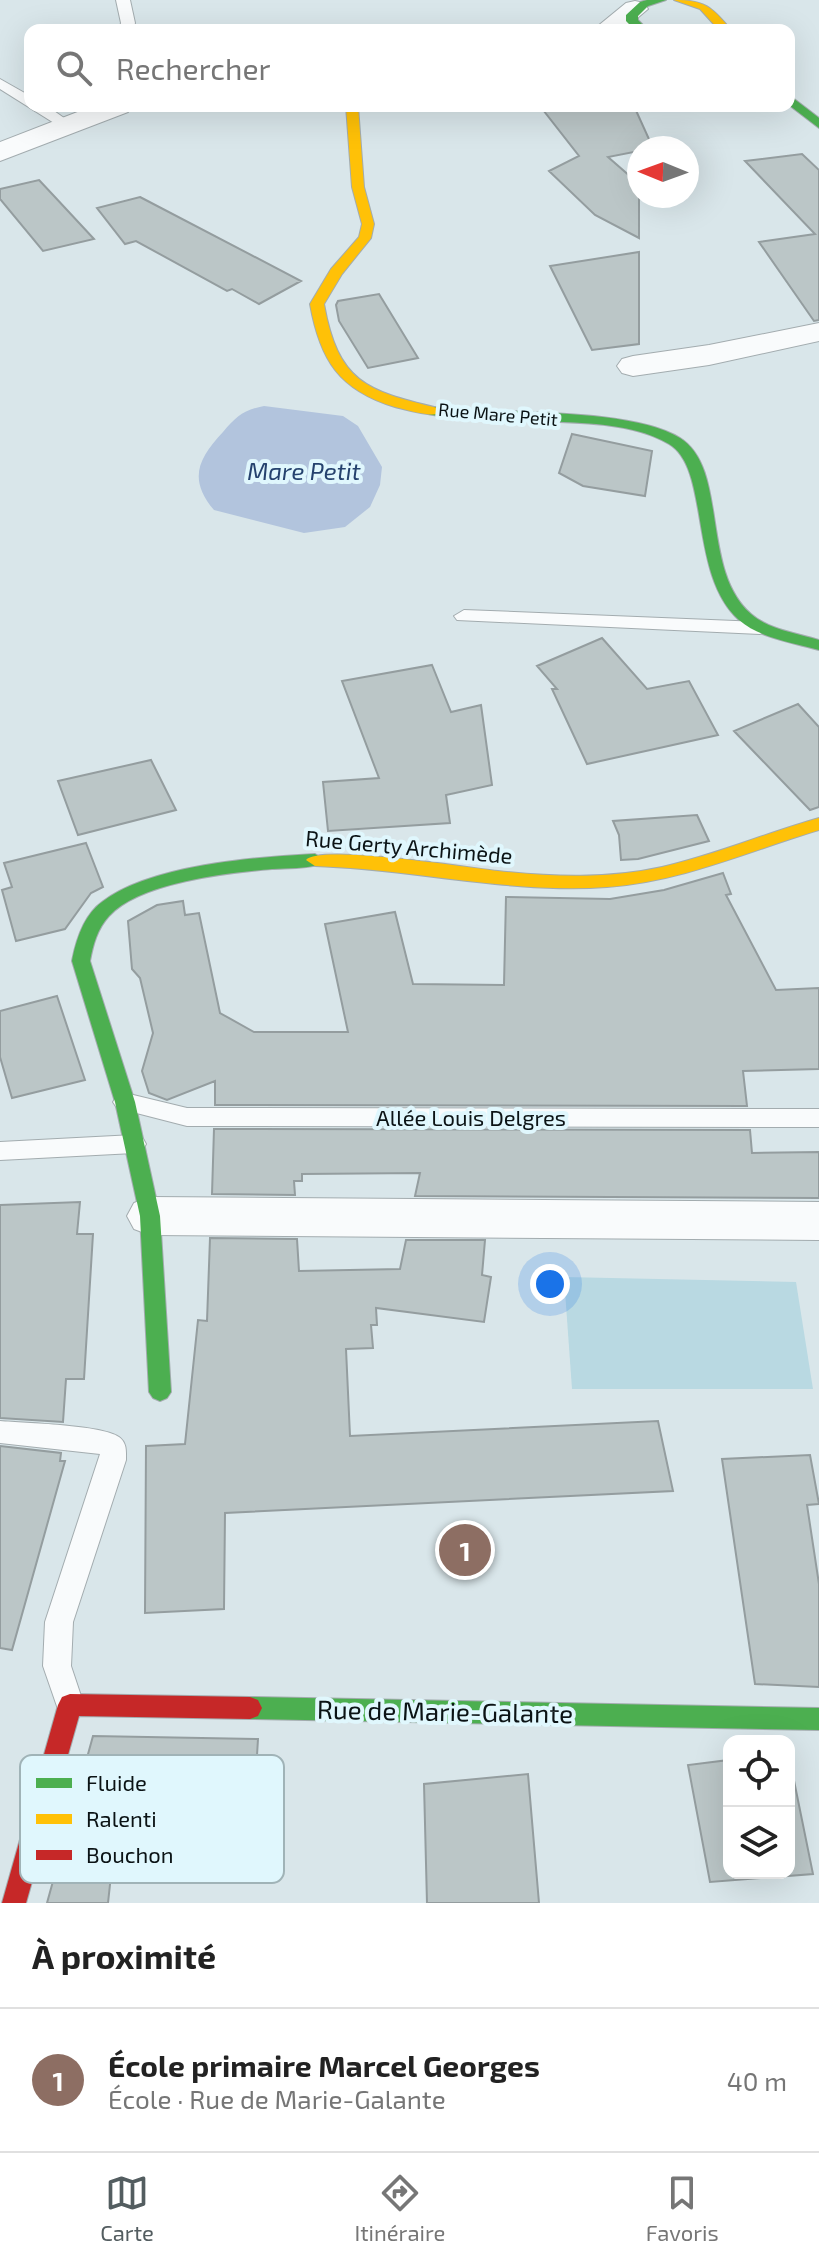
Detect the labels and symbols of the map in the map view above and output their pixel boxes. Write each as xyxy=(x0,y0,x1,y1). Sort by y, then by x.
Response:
north arrow xyxy=(627,136,699,208)
street label: Rue Mare Petit xyxy=(437,398,559,430)
water label: Mare Petit xyxy=(247,456,362,485)
street label: Rue Gerty Archimède xyxy=(304,824,514,868)
street label: Allée Louis Delgres xyxy=(376,1104,566,1130)
your location xyxy=(530,1264,570,1304)
pin: 1 xyxy=(439,1520,491,1580)
street label: Rue de Marie-Galante xyxy=(317,1693,574,1728)
legend xyxy=(20,1755,284,1883)
text: Fluide xyxy=(86,1769,147,1795)
text: Ralenti xyxy=(86,1805,157,1831)
text: Bouchon xyxy=(86,1841,174,1867)

